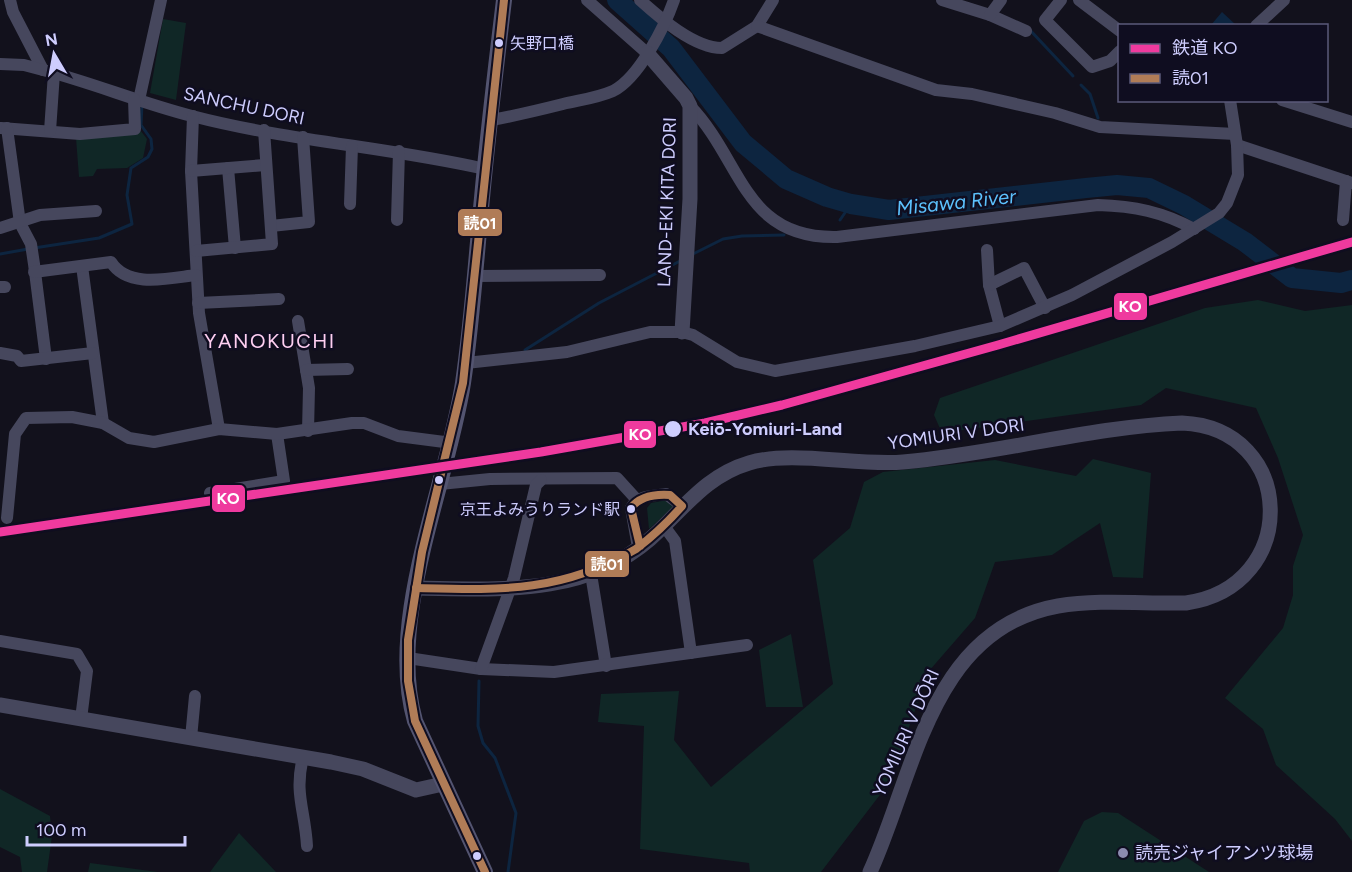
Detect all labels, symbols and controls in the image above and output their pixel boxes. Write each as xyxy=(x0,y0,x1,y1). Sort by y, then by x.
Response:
north arrow xyxy=(24,24,84,84)
legend xyxy=(1118,24,1328,102)
text: N xyxy=(44,29,59,50)
place label: 矢野口橋 xyxy=(510,34,574,53)
marker: 矢野口橋 xyxy=(493,37,505,49)
text: 鉄道 KO xyxy=(1172,37,1237,59)
text: 読01 xyxy=(1172,67,1209,89)
street label: SANCHU DORI xyxy=(181,82,307,130)
street label: LAND-EKI KITA DORI xyxy=(653,117,681,287)
water label: Misawa River xyxy=(895,184,1018,220)
line badge: 読01 xyxy=(457,208,503,237)
text: 読01 xyxy=(463,214,497,233)
line badge: KO xyxy=(1113,292,1148,321)
text: KO xyxy=(1118,297,1142,316)
district label: YANOKUCHI xyxy=(204,329,336,353)
street label: YOMIURI V DORI xyxy=(886,414,1026,454)
place label: Keiō-Yomiuri-Land xyxy=(688,418,842,440)
marker: Keiō-Yomiuri-Land xyxy=(663,419,683,439)
line badge: KO xyxy=(623,420,657,449)
text: KO xyxy=(628,425,652,444)
unlabelled marker xyxy=(433,474,445,486)
line badge: KO xyxy=(211,484,246,513)
text: KO xyxy=(216,489,240,508)
place label: 京王よみうりランド駅 xyxy=(460,500,620,519)
marker: 京王よみうりランド駅 xyxy=(625,503,637,515)
line badge: 読01 xyxy=(584,550,630,578)
text: 読01 xyxy=(590,555,624,574)
street label: YOMIURI V DŌRI xyxy=(868,666,944,800)
scale bar xyxy=(27,809,184,847)
text: 100 m xyxy=(36,819,86,841)
place label: 読売ジャイアンツ球場 xyxy=(1135,842,1313,864)
marker: 読売ジャイアンツ球場 xyxy=(1116,846,1130,860)
unlabelled marker xyxy=(471,850,483,862)

